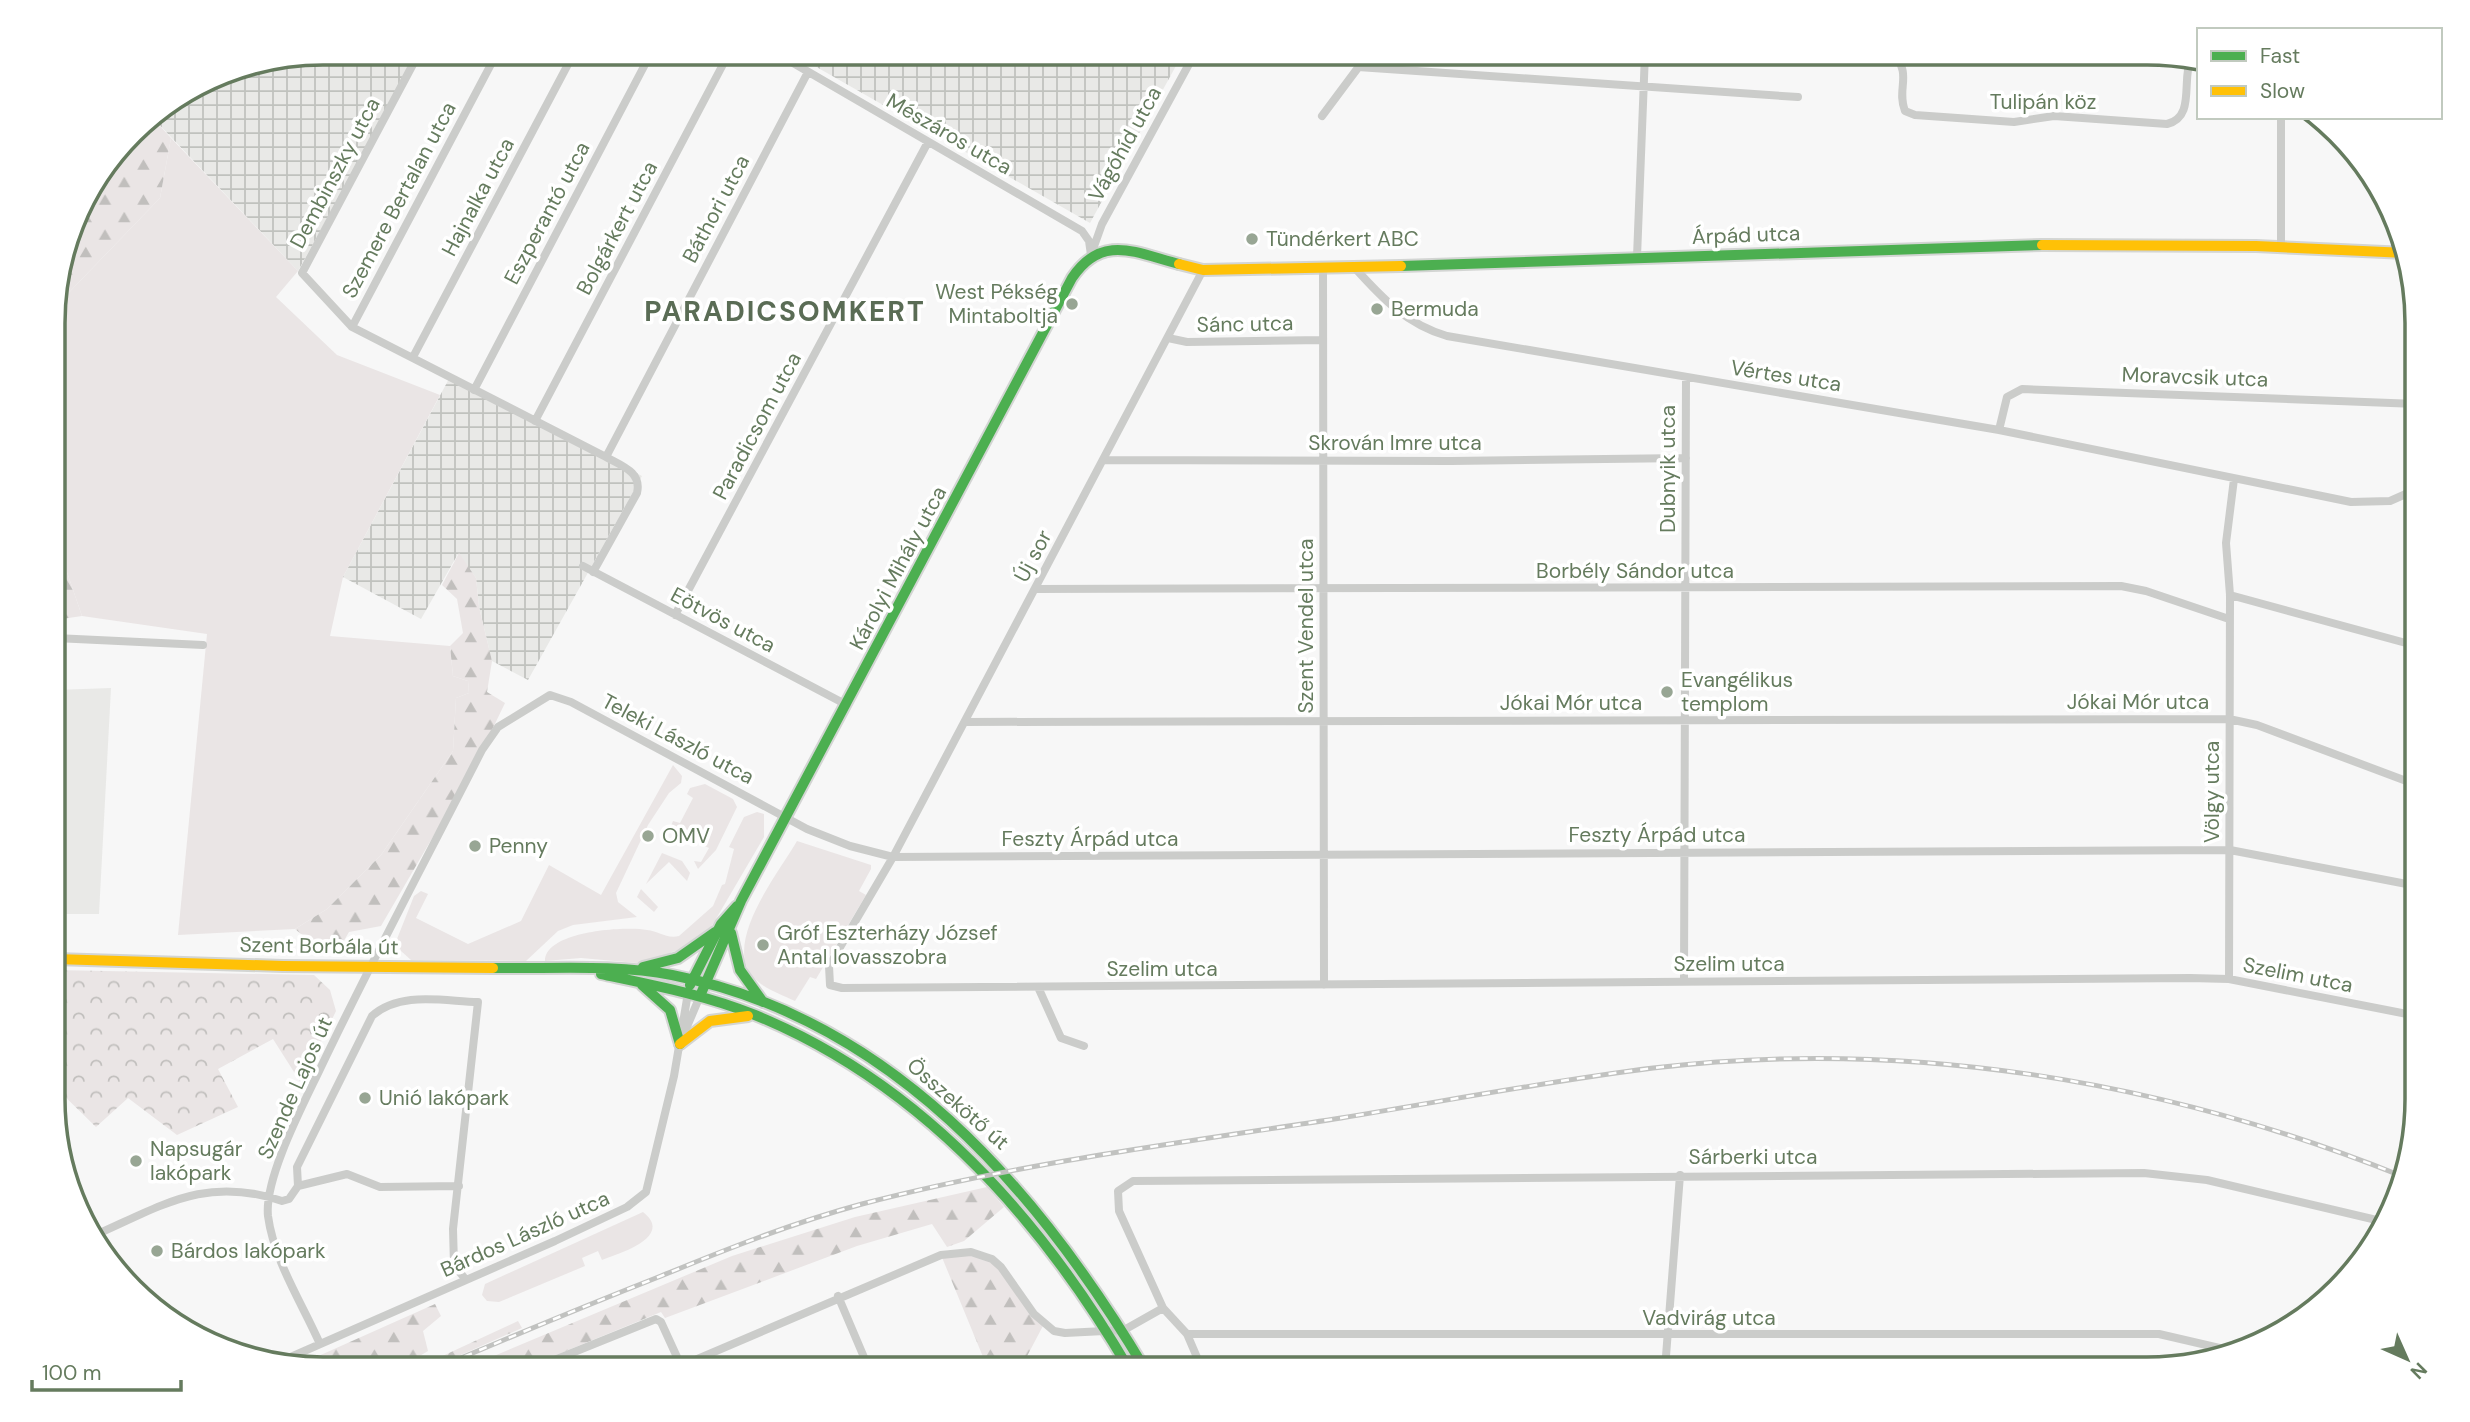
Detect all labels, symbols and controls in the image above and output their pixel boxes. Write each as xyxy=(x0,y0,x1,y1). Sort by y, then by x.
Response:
legend xyxy=(2197,28,2442,119)
text: Fast xyxy=(2260,42,2300,70)
text: Slow xyxy=(2260,77,2305,105)
street label: Vágóhíd utca xyxy=(1082,82,1168,206)
street label: Mészáros utca xyxy=(881,87,1017,181)
street label: Tulipán köz xyxy=(1990,88,2096,116)
street label: Dembinszky utca xyxy=(283,93,387,253)
street label: Szemere Bertalan utca xyxy=(335,97,463,303)
street label: Hajnalka utca xyxy=(435,133,521,261)
street label: Eszperantó utca xyxy=(498,137,596,289)
street label: Báthori utca xyxy=(676,150,756,268)
street label: Bolgárkert utca xyxy=(570,156,664,300)
street label: Árpád utca xyxy=(1691,219,1801,251)
place label: Tündérkert ABC xyxy=(1266,225,1419,253)
marker: Tündérkert ABC xyxy=(1244,231,1260,247)
place label: West Pékség Mintaboltja xyxy=(935,278,1058,330)
district label: PARADICSOMKERT xyxy=(644,293,926,330)
place label: Bermuda xyxy=(1391,295,1479,323)
marker: West Pékség Mintaboltja xyxy=(1064,296,1080,312)
marker: Bermuda xyxy=(1369,301,1385,317)
street label: Sánc utca xyxy=(1196,309,1294,339)
street label: Paradicsom utca xyxy=(706,347,808,505)
street label: Vértes utca xyxy=(1729,353,1843,399)
street label: Moravcsik utca xyxy=(2121,360,2269,394)
street label: Dubnyik utca xyxy=(1654,405,1682,533)
street label: Skrován Imre utca xyxy=(1308,429,1482,457)
street label: Károlyi Mihály utca xyxy=(843,481,953,655)
street label: Új sor xyxy=(1008,525,1058,587)
street label: Szent Vendel utca xyxy=(1292,538,1320,714)
street label: Borbély Sándor utca xyxy=(1536,557,1734,585)
street label: Eötvös utca xyxy=(666,581,780,659)
place label: Evangélikus templom xyxy=(1681,666,1793,718)
marker: Evangélikus templom xyxy=(1659,684,1675,700)
street label: Teleki László utca xyxy=(597,687,759,791)
street label: Jókai Mór utca xyxy=(2067,688,2209,716)
street label: Jókai Mór utca xyxy=(1500,689,1642,717)
street label: Völgy utca xyxy=(2198,741,2226,843)
street label: Feszty Árpád utca xyxy=(1569,821,1745,849)
place label: OMV xyxy=(662,822,710,850)
street label: Feszty Árpád utca xyxy=(1002,825,1178,853)
marker: OMV xyxy=(640,828,656,844)
place label: Penny xyxy=(489,832,548,860)
marker: Penny xyxy=(467,838,483,854)
place label: Gróf Eszterházy József Antal lovasszobra xyxy=(777,919,998,971)
street label: Szent Borbála út xyxy=(239,931,399,961)
marker: Gróf Eszterházy József Antal lovasszobra xyxy=(755,937,771,953)
street label: Szelim utca xyxy=(1673,950,1785,978)
street label: Szelim utca xyxy=(2241,951,2355,999)
street label: Szelim utca xyxy=(1106,955,1218,983)
street label: Szende Lajos út xyxy=(251,1012,339,1164)
street label: Összekötő út xyxy=(901,1052,1015,1156)
place label: Unió lakópark xyxy=(379,1084,510,1112)
marker: Unió lakópark xyxy=(357,1090,373,1106)
place label: Napsugár lakópark xyxy=(150,1135,243,1187)
street label: Sárberki utca xyxy=(1689,1143,1817,1171)
marker: Napsugár lakópark xyxy=(128,1153,144,1169)
street label: Bárdos László utca xyxy=(436,1184,614,1284)
place label: Bárdos lakópark xyxy=(171,1237,326,1265)
marker: Bárdos lakópark xyxy=(149,1243,165,1259)
street label: Vadvirág utca xyxy=(1642,1304,1776,1332)
north arrow xyxy=(2372,1324,2442,1394)
scale bar xyxy=(32,1348,180,1392)
text: N xyxy=(2405,1357,2432,1384)
text: 100 m xyxy=(42,1359,102,1387)

